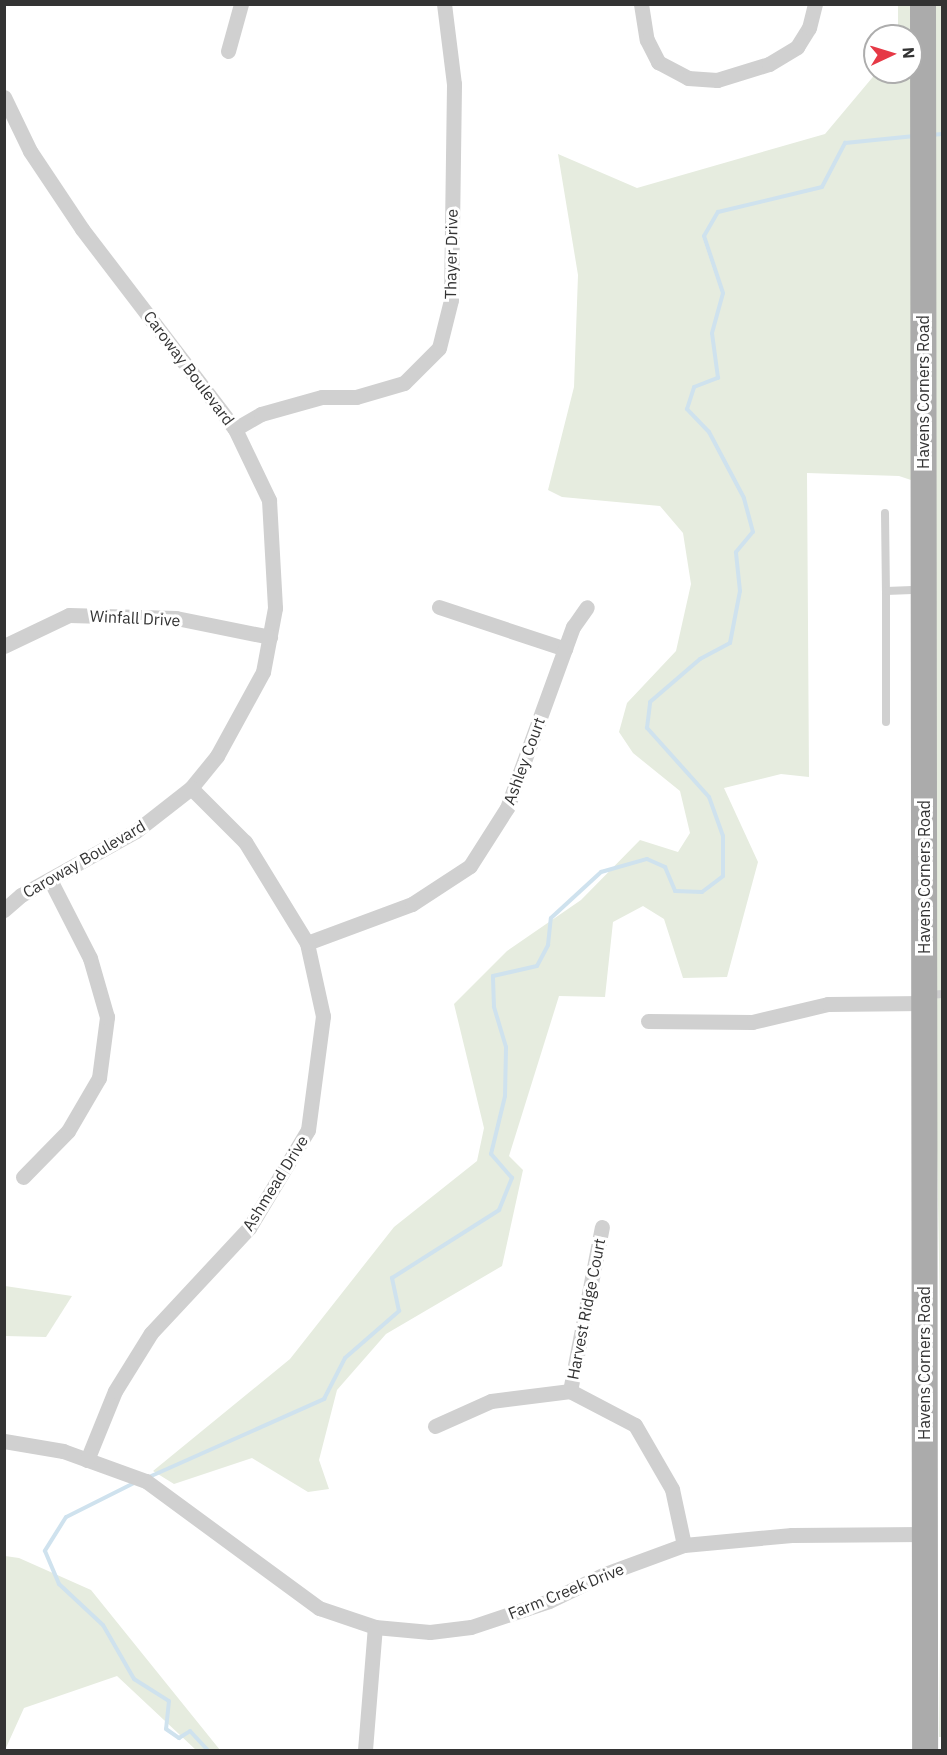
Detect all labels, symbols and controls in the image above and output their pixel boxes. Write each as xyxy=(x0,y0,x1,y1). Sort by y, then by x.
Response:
north arrow xyxy=(863,24,923,84)
text: N xyxy=(899,46,919,59)
street label: Thayer Drive xyxy=(441,209,461,299)
street label: Caroway Boulevard xyxy=(140,307,238,429)
street label: Havens Corners Road xyxy=(913,315,933,469)
street label: Winfall Drive xyxy=(89,606,181,630)
street label: Ashley Court xyxy=(499,715,549,807)
street label: Havens Corners Road xyxy=(914,800,934,954)
street label: Caroway Boulevard xyxy=(19,816,149,902)
street label: Ashmead Drive xyxy=(238,1132,312,1234)
street label: Harvest Ridge Court xyxy=(563,1237,609,1381)
street label: Havens Corners Road xyxy=(914,1286,934,1440)
street label: Farm Creek Drive xyxy=(505,1559,627,1623)

